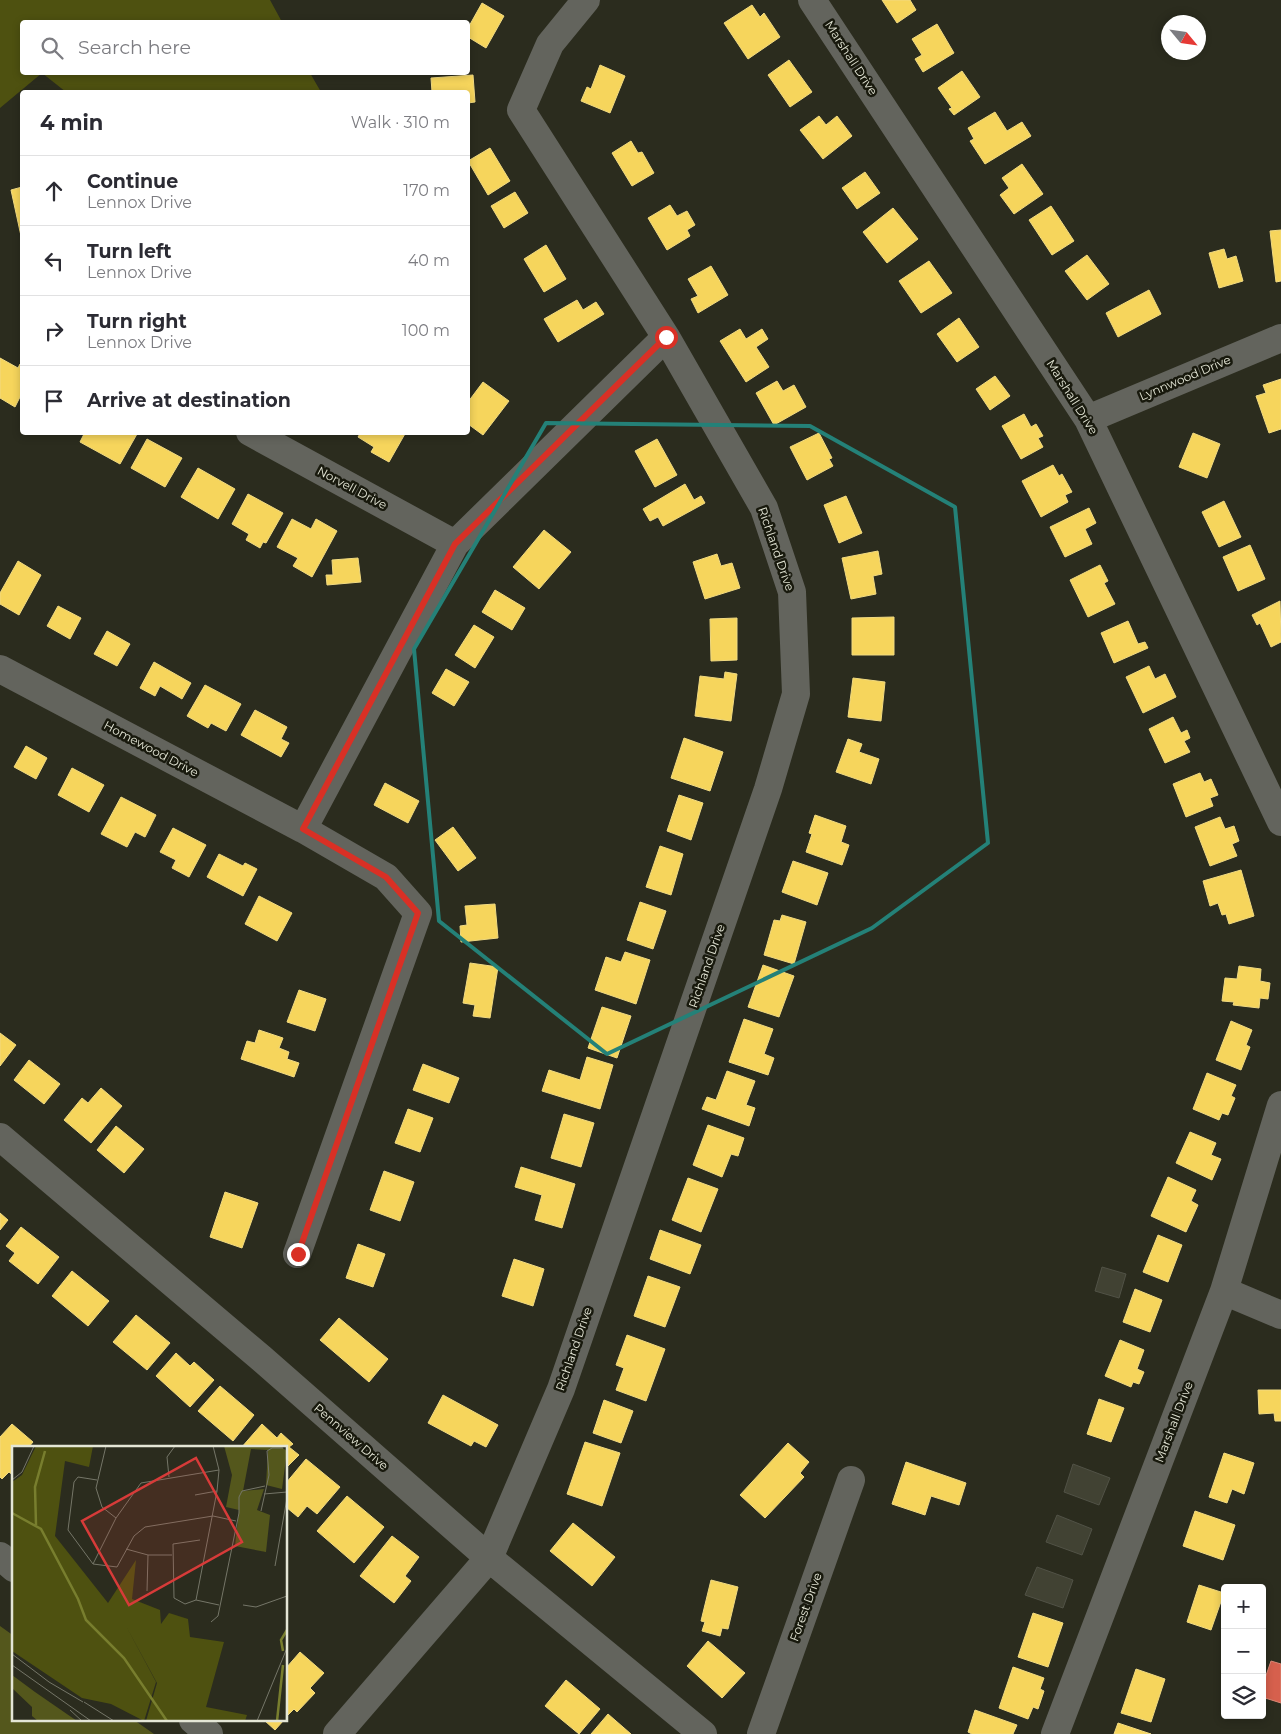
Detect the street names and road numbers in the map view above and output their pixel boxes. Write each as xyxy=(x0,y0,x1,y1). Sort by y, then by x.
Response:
street label: Marshall Drive xyxy=(822,18,881,98)
street label: Lynnwood Drive xyxy=(1137,352,1233,404)
street label: Marshall Drive xyxy=(1043,357,1101,437)
street label: Norvell Drive xyxy=(315,463,390,512)
street label: Richland Drive xyxy=(755,505,798,593)
street label: Homewood Drive xyxy=(101,717,201,780)
street label: Richland Drive xyxy=(685,922,728,1010)
street label: Richland Drive xyxy=(552,1305,595,1393)
street label: Marshall Drive xyxy=(1151,1379,1196,1464)
street label: Pennview Drive xyxy=(311,1400,392,1473)
street label: Forest Drive xyxy=(786,1570,825,1643)

